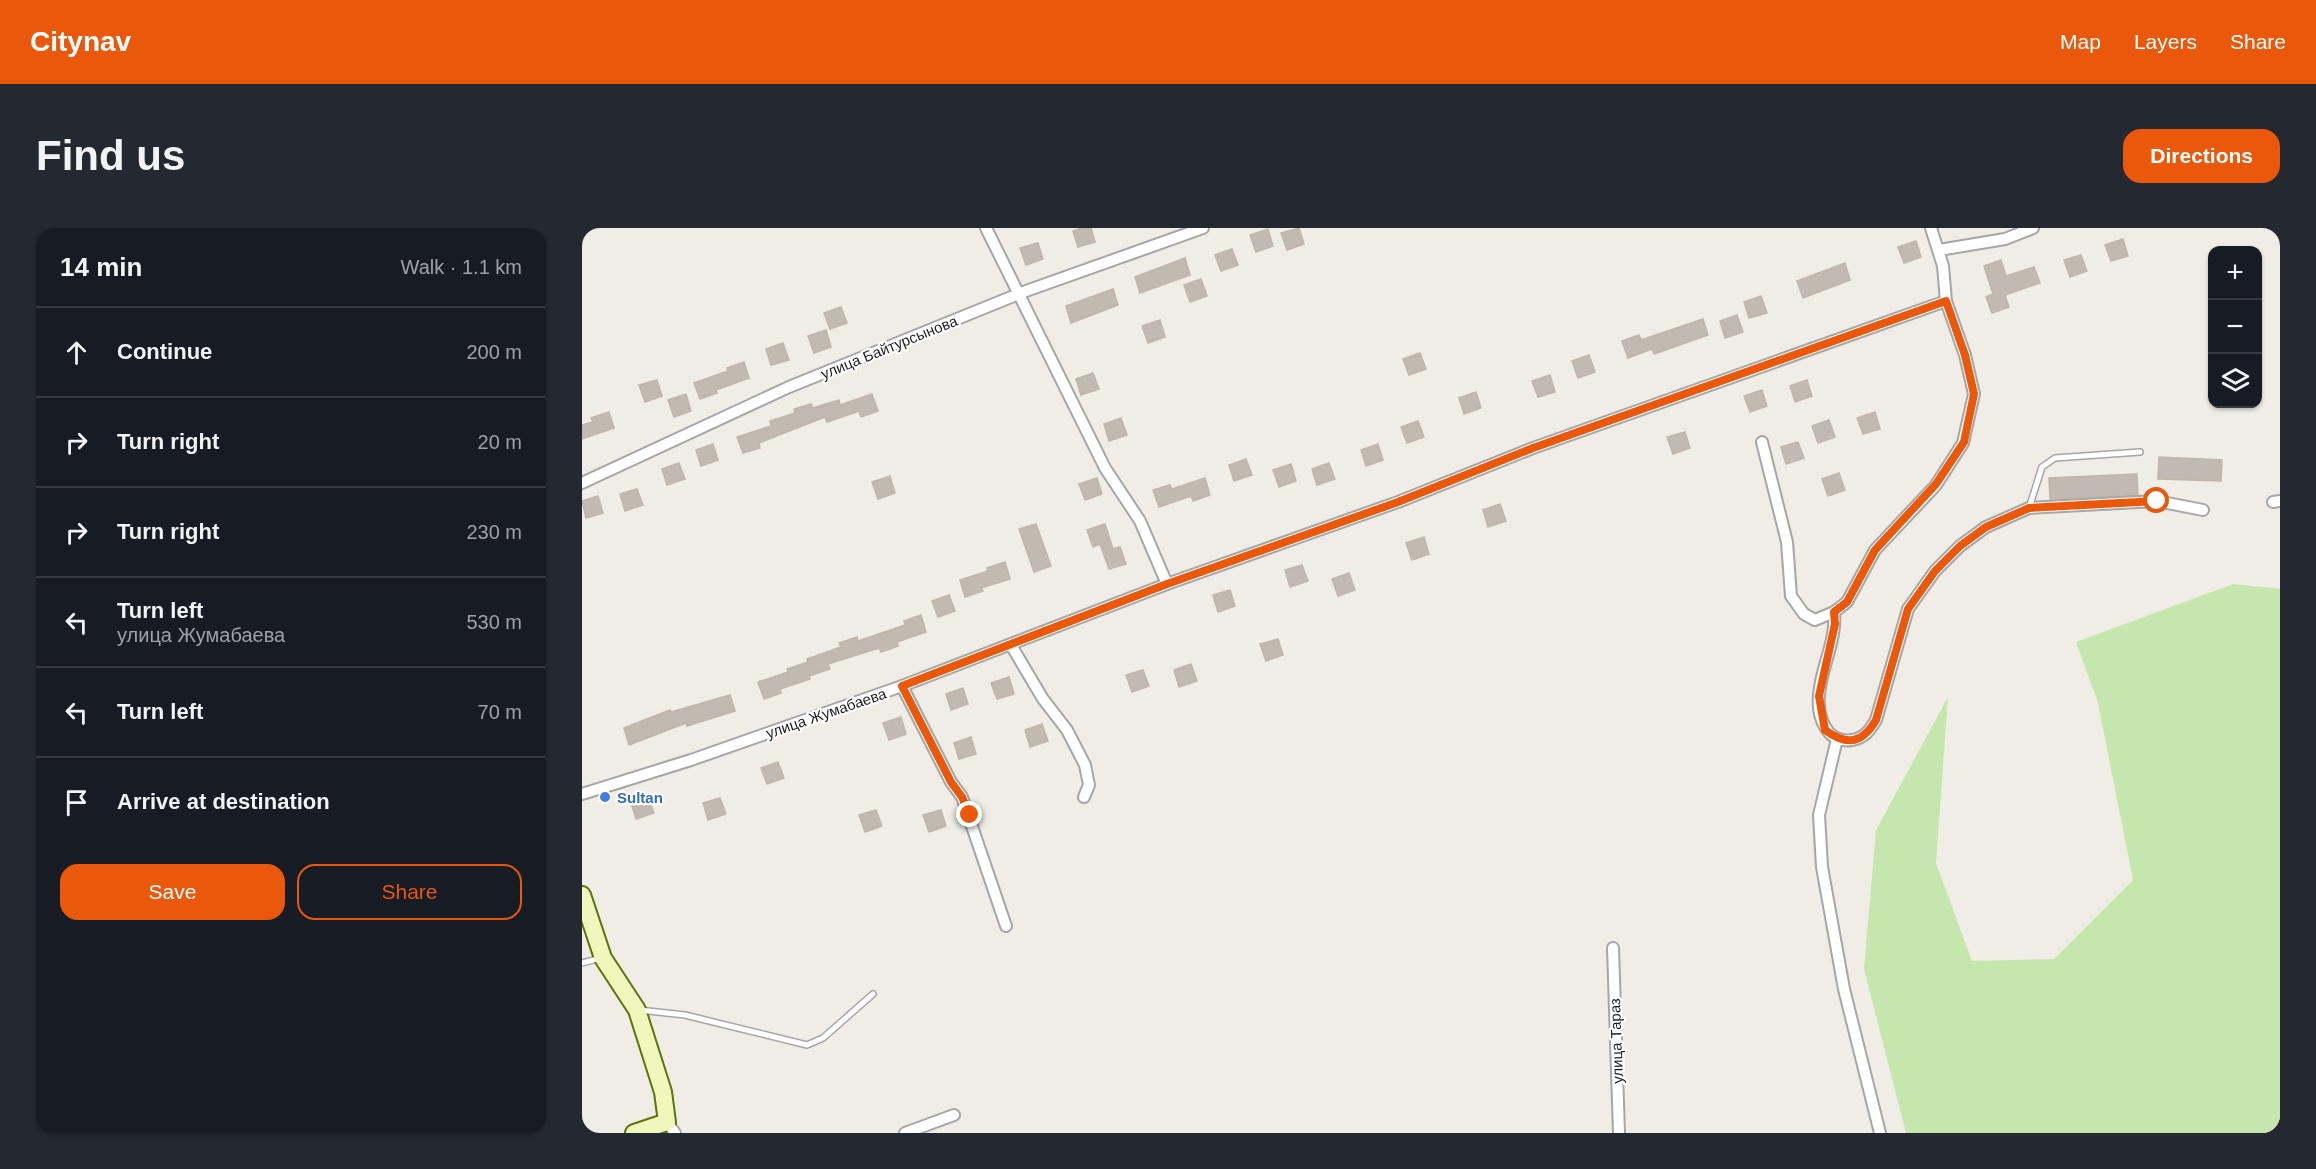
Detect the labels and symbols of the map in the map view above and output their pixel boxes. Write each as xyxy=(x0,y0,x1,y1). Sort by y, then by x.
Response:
street label: улица Байтурсынова xyxy=(818,312,960,382)
route start xyxy=(2143,487,2169,513)
street label: улица Жумабаева xyxy=(764,684,889,742)
place label: Sultan xyxy=(617,789,663,806)
marker: Sultan xyxy=(598,790,612,804)
route end xyxy=(956,801,982,827)
street label: улица Тараз xyxy=(1606,998,1626,1084)

